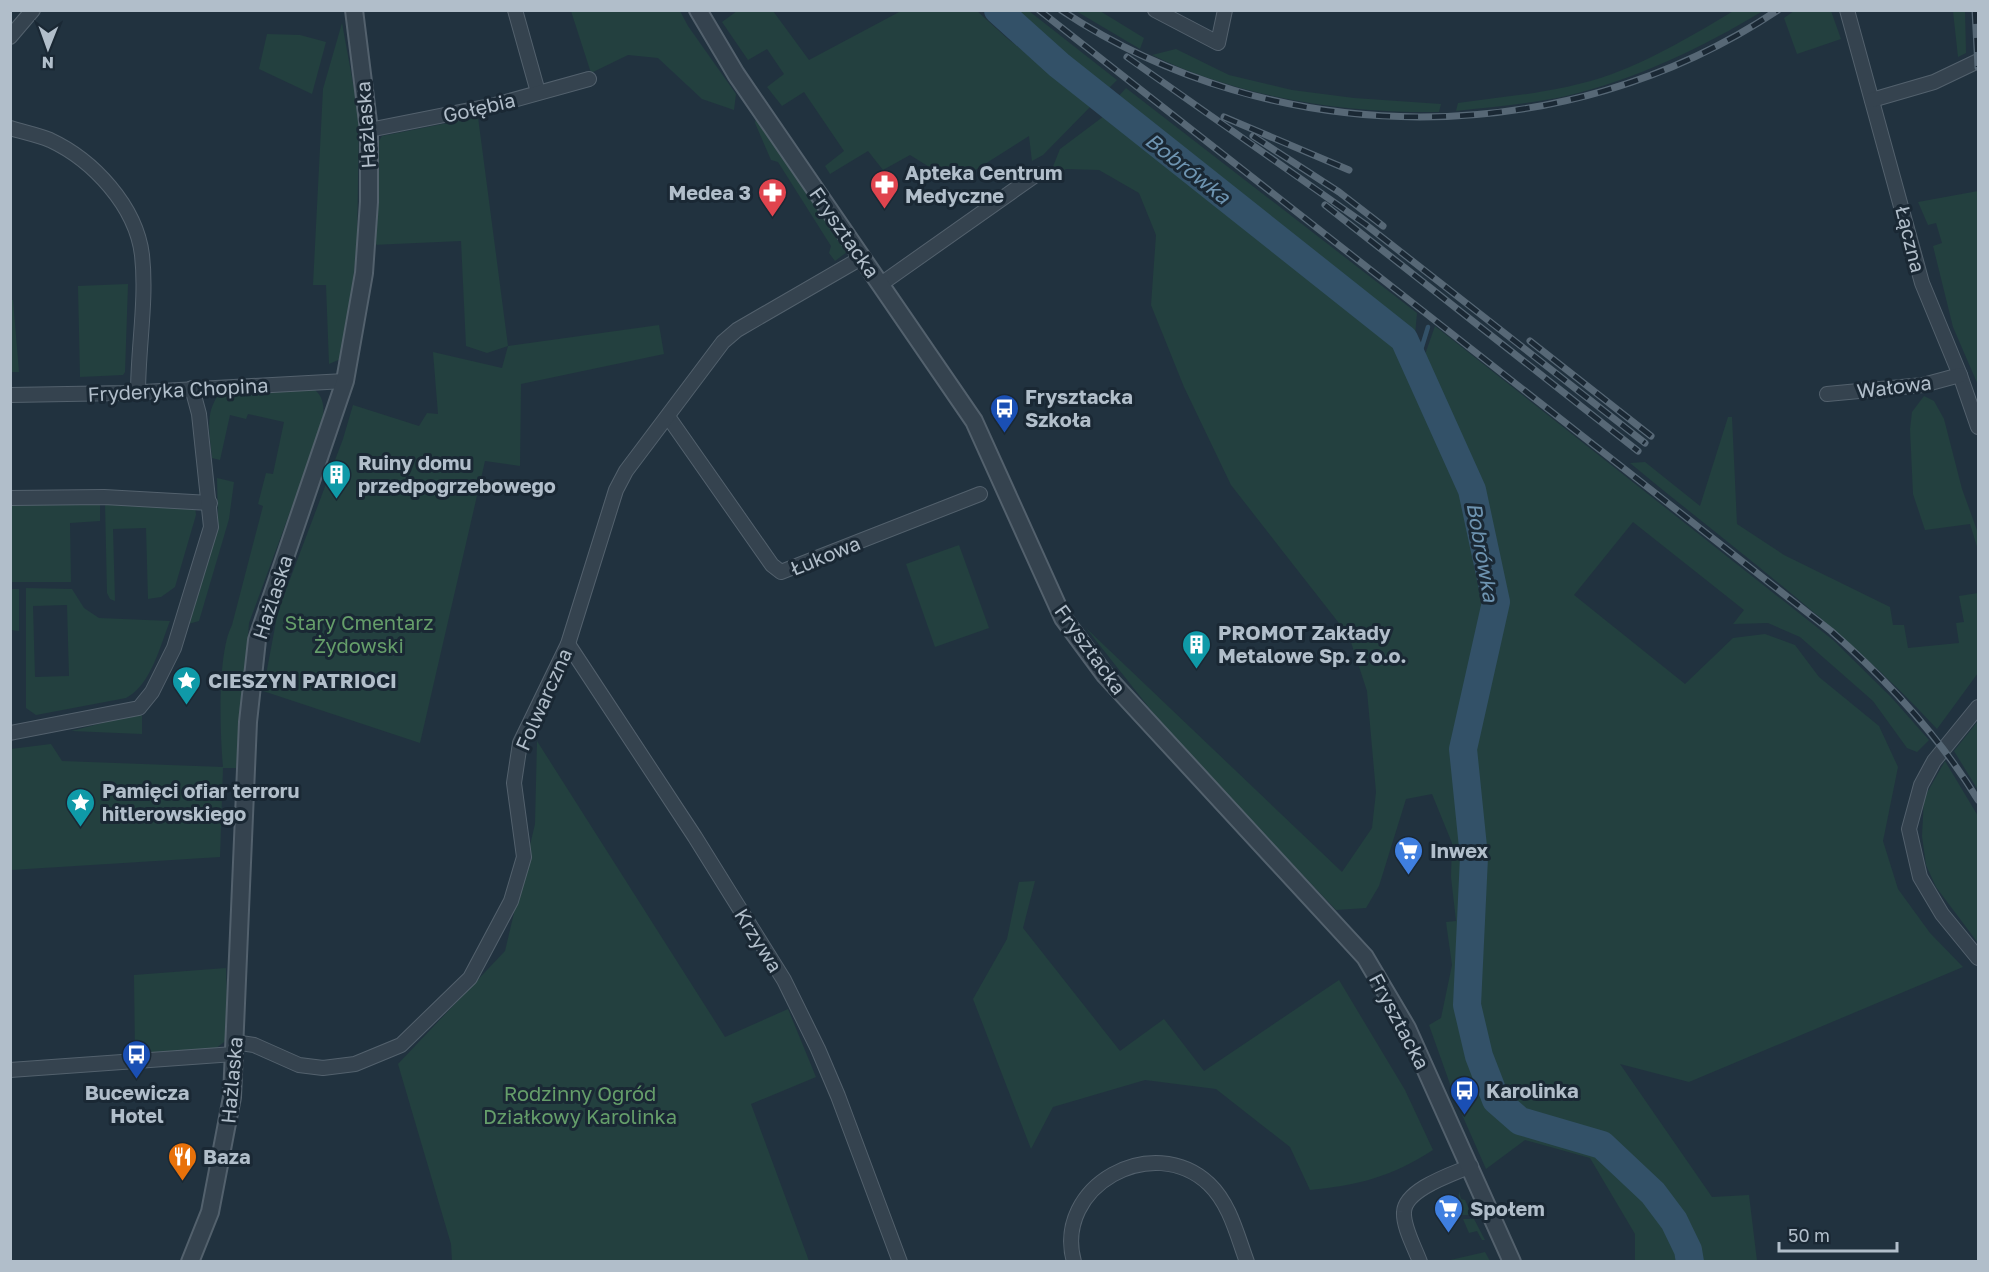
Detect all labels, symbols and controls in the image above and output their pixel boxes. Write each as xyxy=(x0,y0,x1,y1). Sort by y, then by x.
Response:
north arrow xyxy=(18,18,78,78)
text: N xyxy=(41,53,54,73)
street label: Hażlaska xyxy=(350,81,380,169)
street label: Gołębia xyxy=(441,87,517,127)
water label: Bobrówka xyxy=(1140,127,1236,210)
place label: Apteka Centrum Medyczne xyxy=(905,160,1063,207)
pharmacy icon: Apteka Centrum Medyczne xyxy=(868,168,900,210)
pharmacy icon: Medea 3 xyxy=(756,176,788,218)
place label: Medea 3 xyxy=(669,180,751,204)
street label: Frysztacka xyxy=(805,182,885,282)
street label: Łączna xyxy=(1891,203,1931,275)
street label: Wałowa xyxy=(1855,370,1933,402)
street label: Fryderyka Chopina xyxy=(87,372,269,406)
place label: Frysztacka Szkoła xyxy=(1025,384,1133,431)
bus stop icon: Frysztacka Szkoła xyxy=(988,392,1020,434)
place label: Ruiny domu przedpogrzebowego xyxy=(358,450,556,497)
building icon: Ruiny domu przedpogrzebowego xyxy=(321,458,353,500)
water label: Bobrówka xyxy=(1461,500,1505,605)
street label: Łukowa xyxy=(787,530,863,580)
street label: Hażlaska xyxy=(247,552,297,642)
street label: Frysztacka xyxy=(1050,599,1132,699)
park label: Stary Cmentarz Żydowski xyxy=(285,610,433,657)
place label: PROMOT Zakłady Metalowe Sp. z o.o. xyxy=(1218,620,1407,667)
building icon: PROMOT Zakłady Metalowe Sp. z o.o. xyxy=(1181,628,1213,670)
street label: Folwarczna xyxy=(510,644,576,754)
place icon: CIESZYN PATRIOCI xyxy=(171,664,203,706)
place label: CIESZYN PATRIOCI xyxy=(208,668,397,692)
place label: Pamięci ofiar terroru hitlerowskiego xyxy=(102,778,299,825)
place icon: Pamięci ofiar terroru hitlerowskiego xyxy=(65,786,97,828)
supermarket icon: Inwex xyxy=(1393,834,1425,876)
place label: Inwex xyxy=(1430,838,1489,862)
street label: Krzywa xyxy=(730,904,788,976)
street label: Frysztacka xyxy=(1365,969,1435,1073)
street label: Hażlaska xyxy=(215,1035,247,1125)
bus stop icon: Bucewicza Hotel xyxy=(121,1038,153,1080)
bus stop icon: Karolinka xyxy=(1449,1074,1481,1116)
place label: Karolinka xyxy=(1486,1078,1579,1102)
place label: Bucewicza Hotel xyxy=(85,1080,189,1127)
park label: Rodzinny Ogród Działkowy Karolinka xyxy=(483,1081,677,1128)
restaurant icon: Baza xyxy=(166,1140,198,1182)
place label: Baza xyxy=(203,1144,251,1168)
supermarket icon: Społem xyxy=(1433,1192,1465,1234)
place label: Społem xyxy=(1470,1196,1545,1220)
scale bar xyxy=(1779,1215,1898,1253)
text: 50 m xyxy=(1788,1224,1830,1246)

